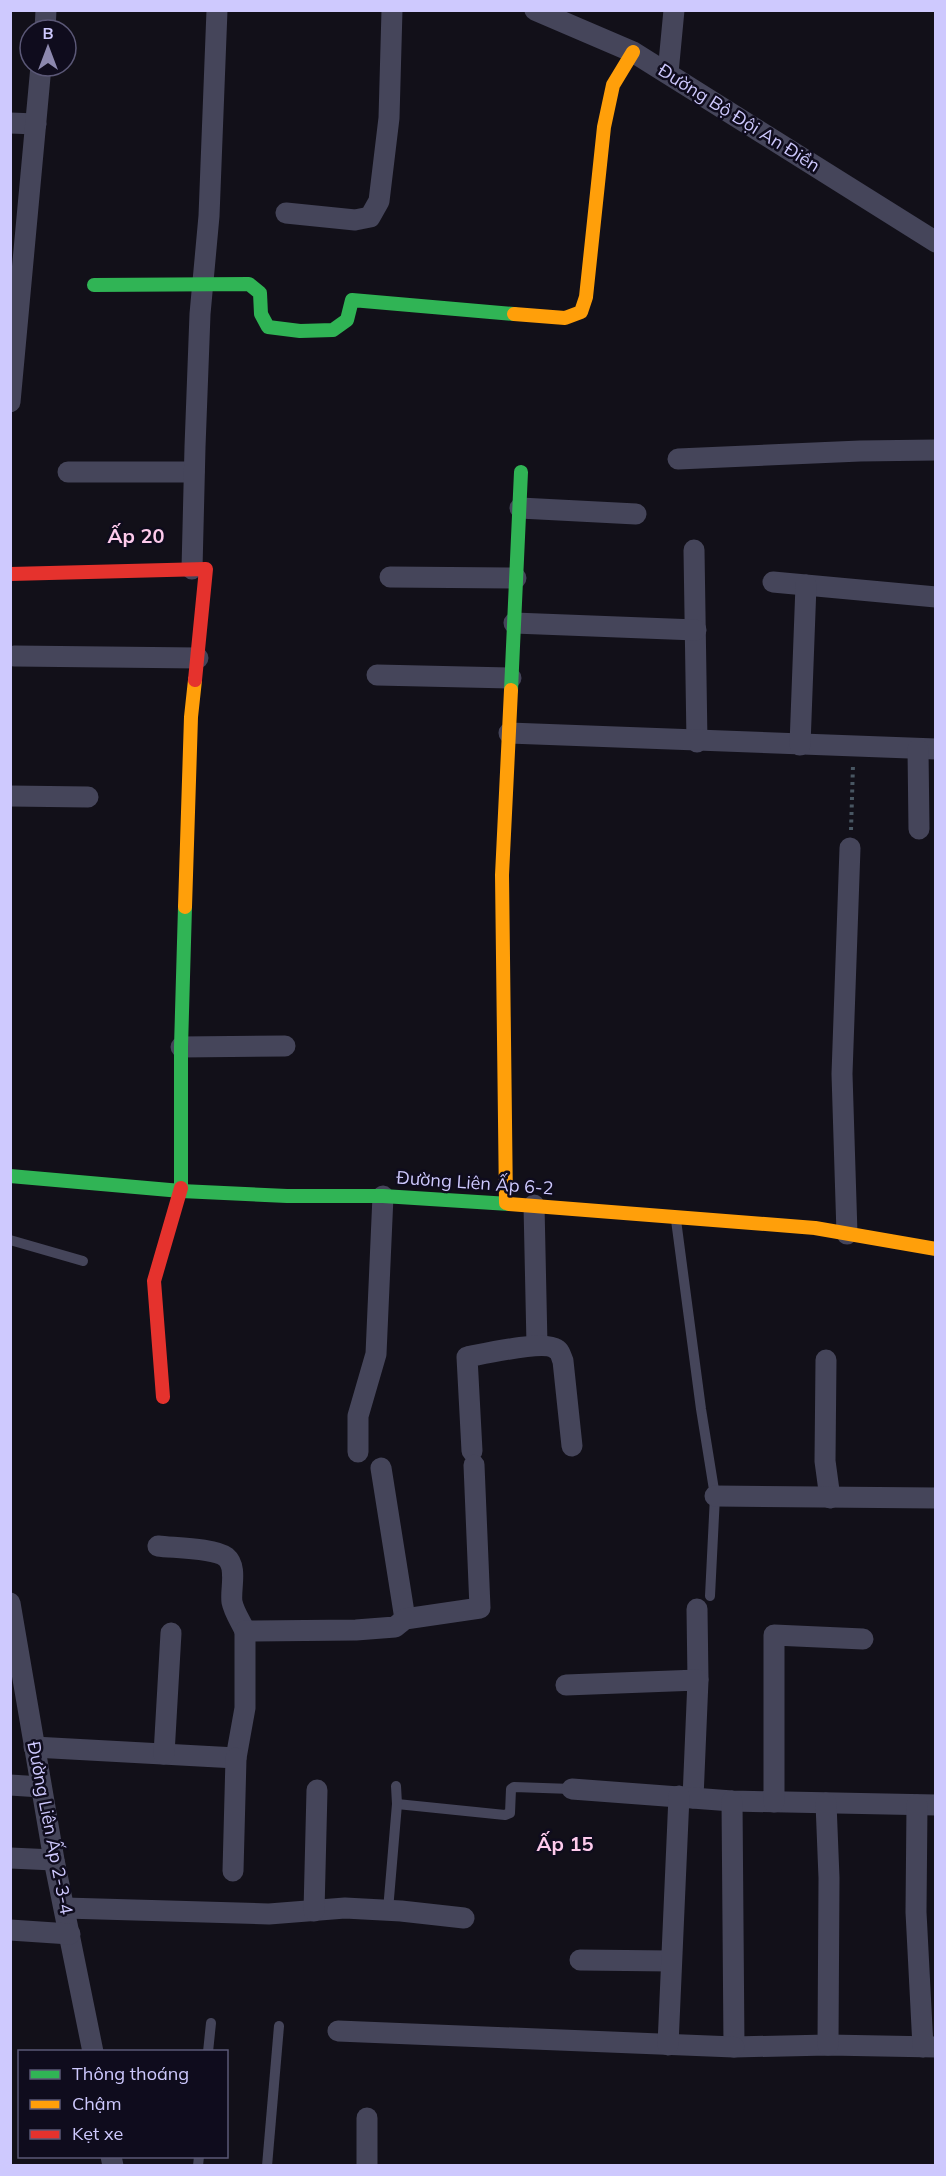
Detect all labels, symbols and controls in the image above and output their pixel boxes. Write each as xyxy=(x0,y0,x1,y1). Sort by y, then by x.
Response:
north arrow xyxy=(18,18,78,78)
text: B xyxy=(42,23,54,43)
street label: Đường Bộ Đội An Điền xyxy=(654,58,825,177)
district label: Ấp 20 xyxy=(108,523,164,548)
street label: Đường Liên Ấp 6-2 xyxy=(396,1166,554,1199)
street label: Đường Liên Ấp 2-3-4 xyxy=(22,1739,79,1917)
district label: Ấp 15 xyxy=(537,1831,593,1856)
legend xyxy=(18,2050,228,2158)
text: Thông thoáng xyxy=(72,2062,189,2085)
text: Chậm xyxy=(72,2092,121,2115)
text: Kẹt xe xyxy=(72,2122,123,2145)

